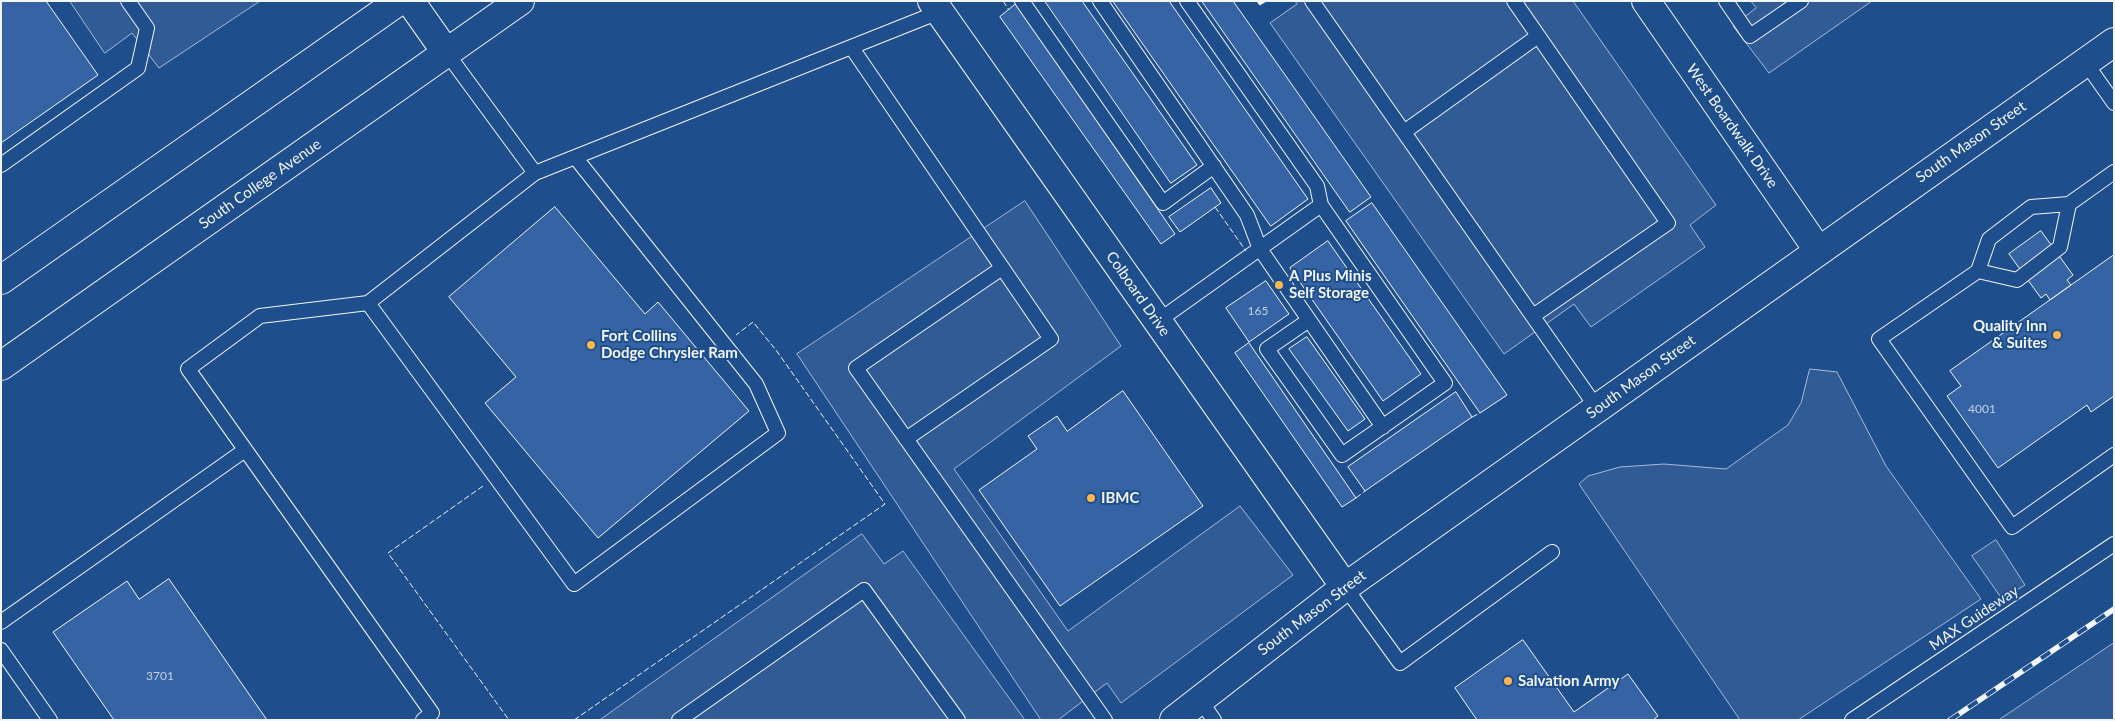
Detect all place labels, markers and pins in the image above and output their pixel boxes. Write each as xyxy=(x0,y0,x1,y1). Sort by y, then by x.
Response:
place label: A Plus Minis Self Storage xyxy=(1289,267,1371,302)
marker: A Plus Minis Self Storage xyxy=(1273,279,1285,291)
place label: Quality Inn & Suites xyxy=(1973,317,2047,352)
place label: Fort Collins Dodge Chrysler Ram xyxy=(601,327,738,362)
marker: Quality Inn & Suites xyxy=(2051,329,2063,341)
marker: Fort Collins Dodge Chrysler Ram xyxy=(585,339,597,351)
place label: IBMC xyxy=(1101,489,1139,507)
marker: IBMC xyxy=(1085,492,1097,504)
place label: Salvation Army xyxy=(1518,672,1619,690)
marker: Salvation Army xyxy=(1502,675,1514,687)

